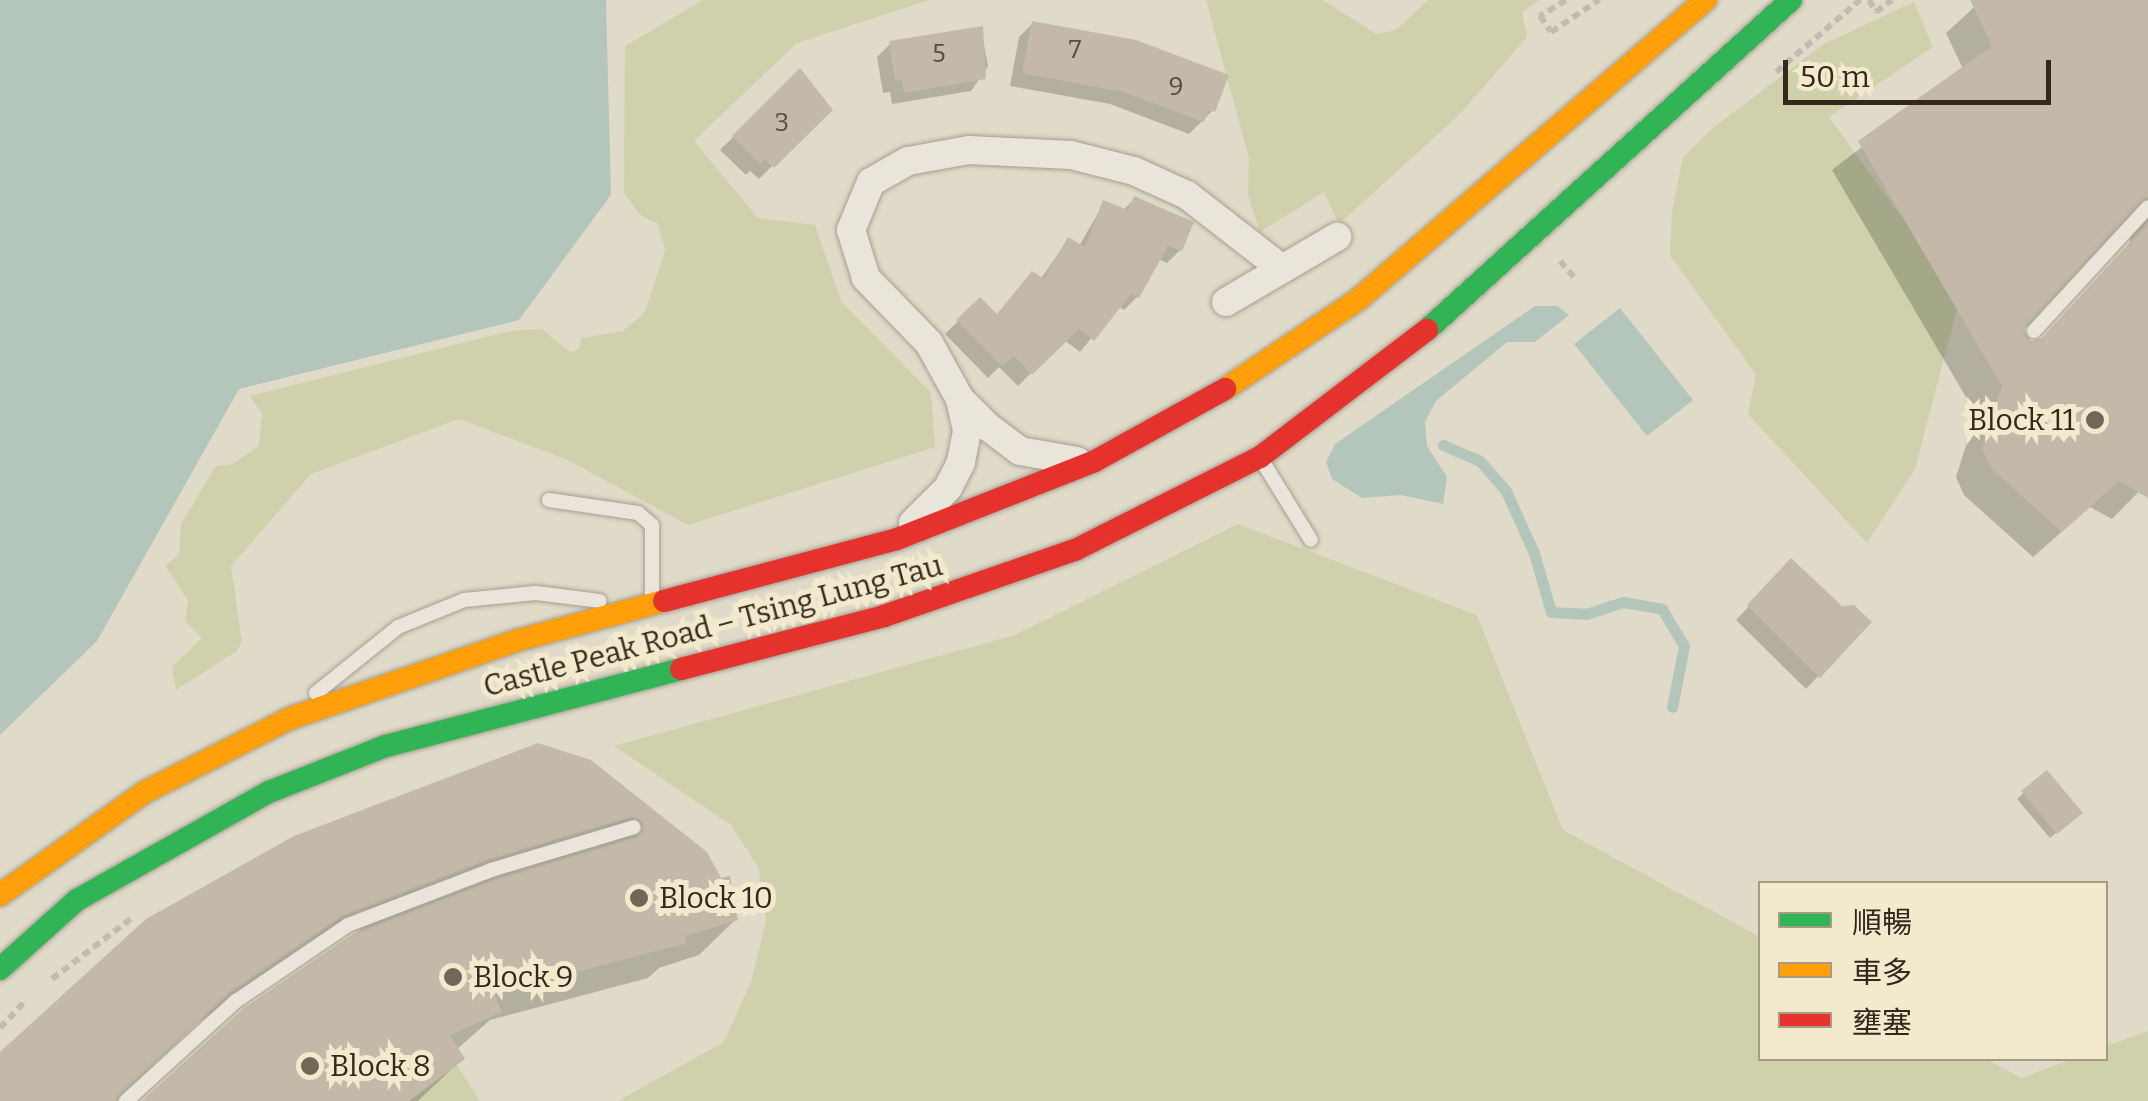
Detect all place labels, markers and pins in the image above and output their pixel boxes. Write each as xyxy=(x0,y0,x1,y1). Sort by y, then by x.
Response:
place label: Block 11 xyxy=(1968,402,2075,438)
marker: Block 11 xyxy=(2084,409,2106,431)
place label: Block 10 xyxy=(659,880,773,916)
marker: Block 10 xyxy=(628,887,650,909)
place label: Block 9 xyxy=(473,959,573,995)
marker: Block 9 xyxy=(442,966,464,988)
place label: Block 8 xyxy=(330,1048,431,1084)
marker: Block 8 xyxy=(299,1055,321,1077)

